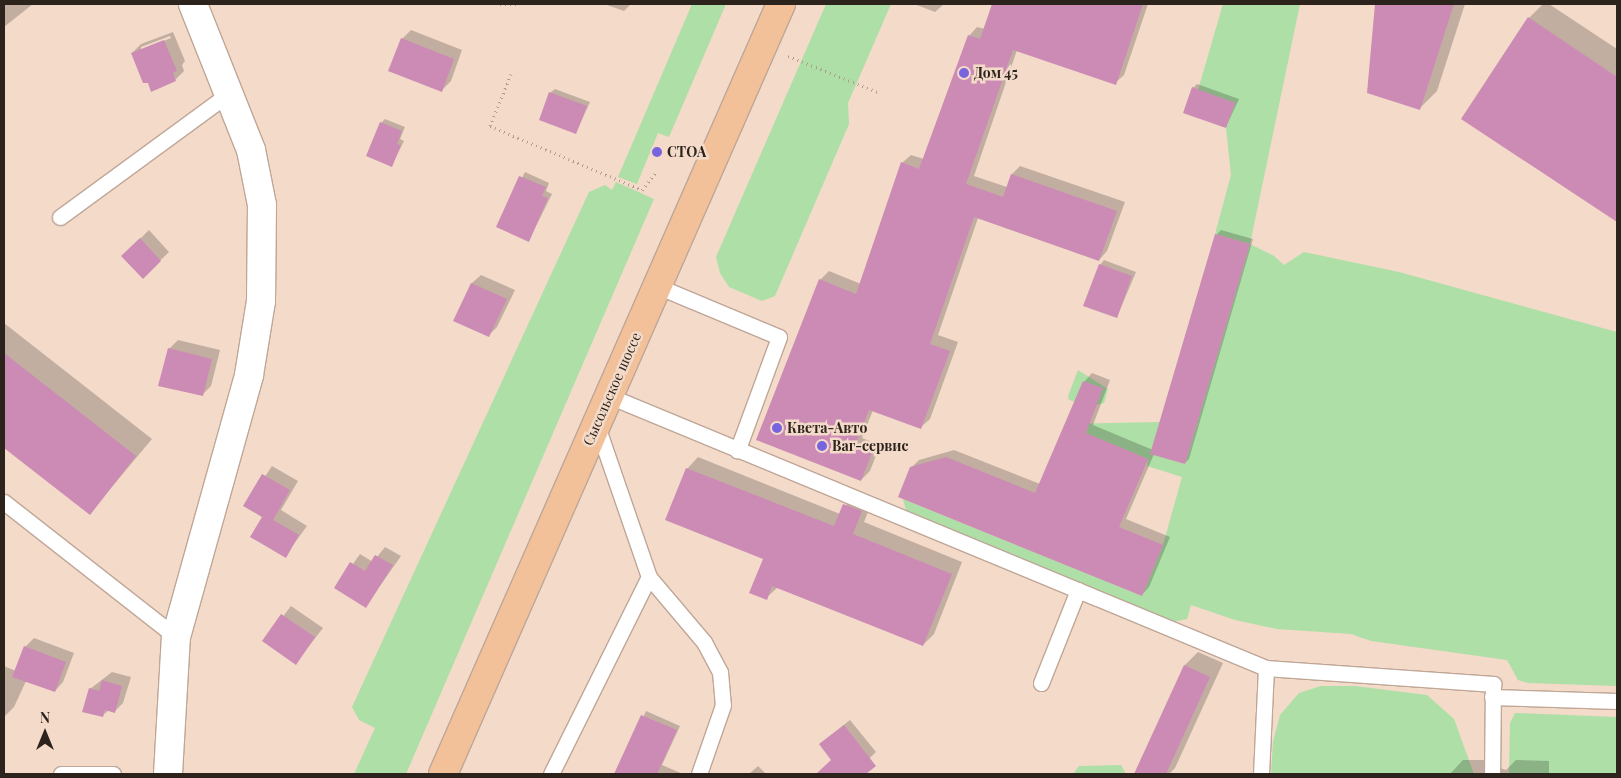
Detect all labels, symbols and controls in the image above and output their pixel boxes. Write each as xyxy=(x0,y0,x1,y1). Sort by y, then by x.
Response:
place label: Дом 45 xyxy=(974,65,1018,81)
marker: Дом 45 xyxy=(958,67,970,79)
place label: СТОА xyxy=(667,144,706,160)
marker: СТОА xyxy=(651,146,663,158)
street label: Сысольское шоссе xyxy=(580,330,644,448)
place label: Квета-Авто xyxy=(787,420,867,436)
marker: Квета-Авто xyxy=(771,422,783,434)
place label: Ваг-сервис xyxy=(832,438,908,454)
marker: Ваг-сервис xyxy=(816,440,828,452)
north arrow xyxy=(20,708,70,758)
text: N xyxy=(40,708,50,727)

